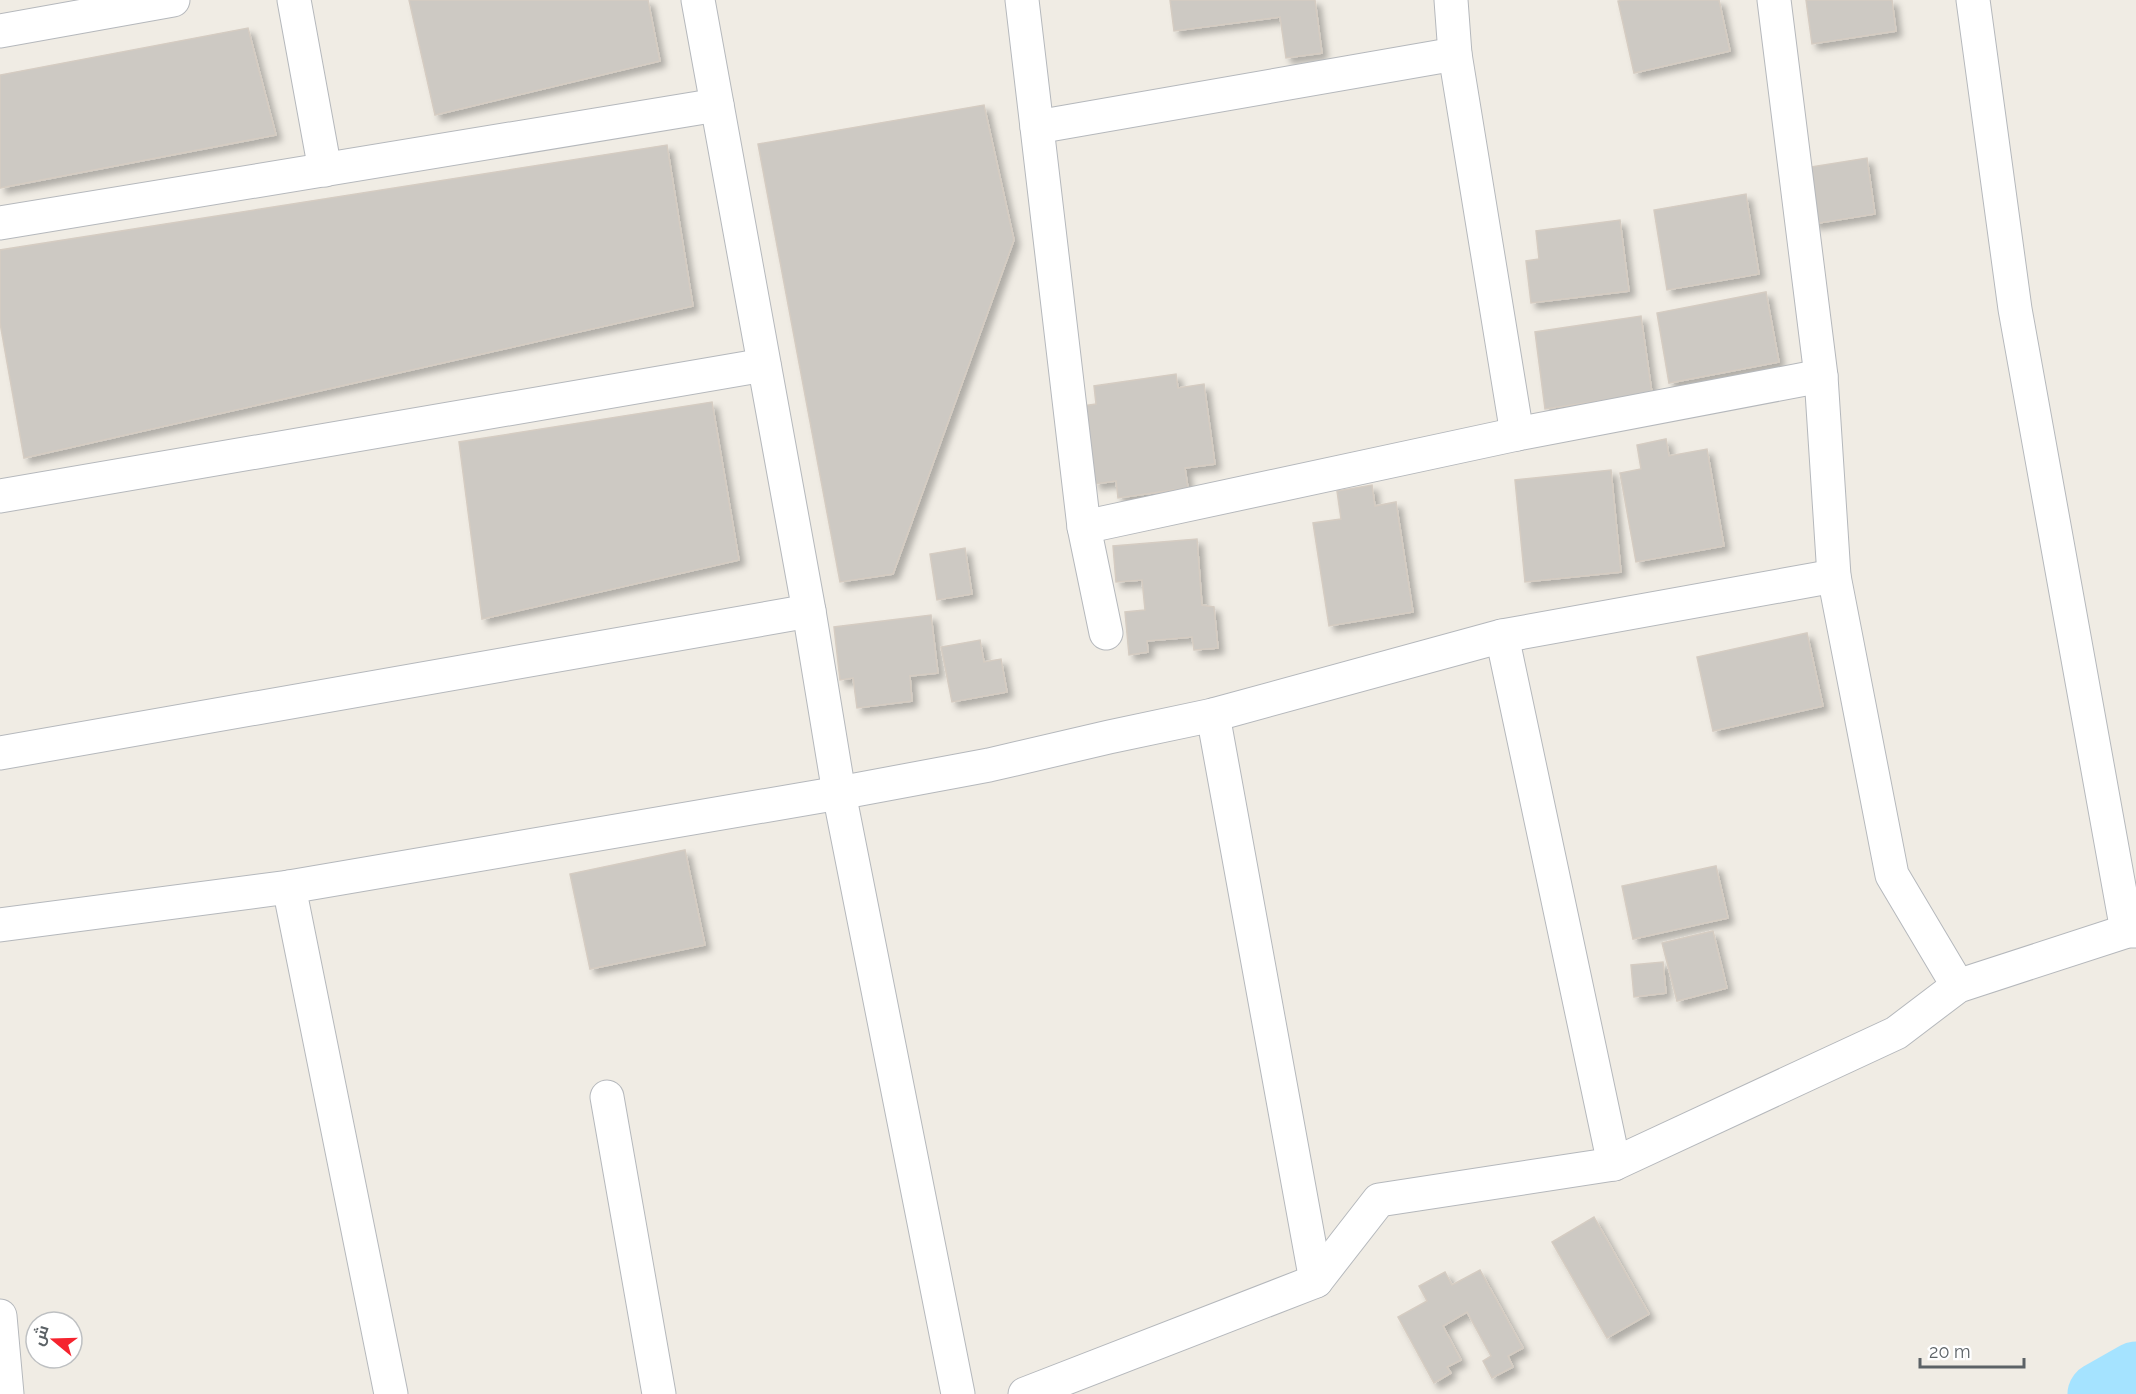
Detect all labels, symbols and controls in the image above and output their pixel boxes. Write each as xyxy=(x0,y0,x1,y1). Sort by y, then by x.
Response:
north arrow xyxy=(24,1310,84,1370)
text: ش xyxy=(28,1322,53,1348)
scale bar xyxy=(1920,1331,2024,1369)
text: 20 m xyxy=(1929,1341,1971,1362)

